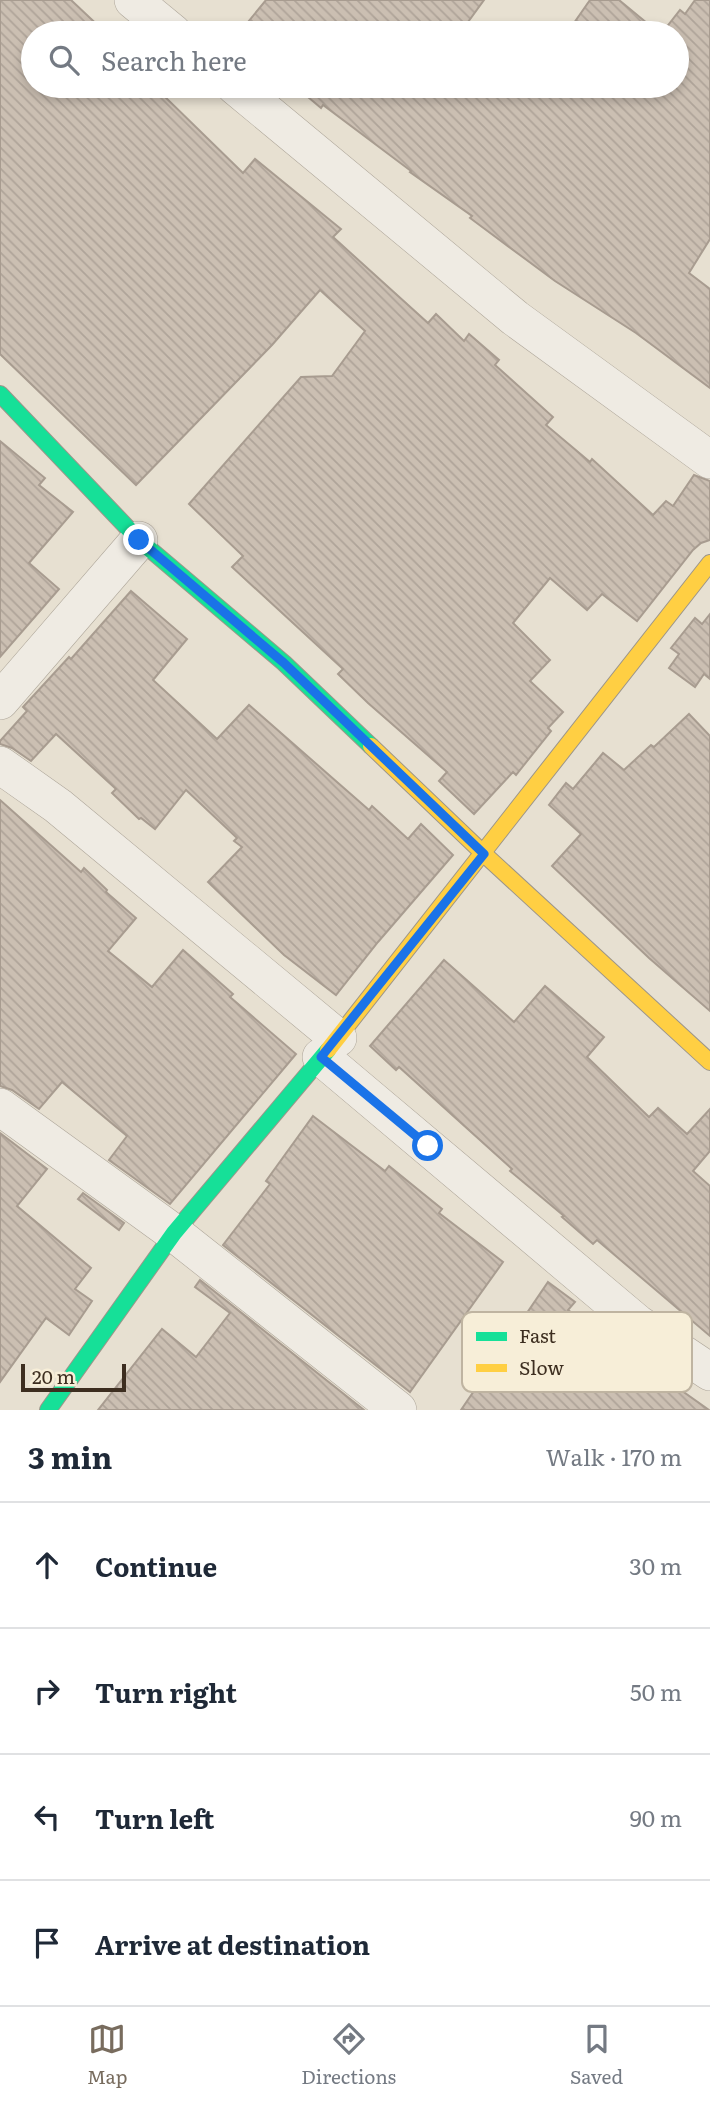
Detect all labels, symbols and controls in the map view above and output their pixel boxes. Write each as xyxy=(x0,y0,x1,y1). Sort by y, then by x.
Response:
search box xyxy=(21,21,689,98)
text: Search here xyxy=(101,40,247,79)
icon: search xyxy=(45,41,83,79)
route end xyxy=(123,524,154,555)
route start xyxy=(412,1130,443,1161)
legend xyxy=(462,1312,692,1392)
text: Fast xyxy=(519,1321,556,1349)
text: Slow xyxy=(519,1353,564,1381)
scale bar xyxy=(21,1361,126,1393)
text: 20 m xyxy=(32,1362,75,1390)
text: 3 min xyxy=(28,1434,112,1478)
text: Walk · 170 m xyxy=(546,1439,682,1473)
icon: ahead xyxy=(28,1546,66,1584)
text: Continue xyxy=(95,1546,217,1585)
text: 30 m xyxy=(629,1548,682,1582)
icon: right xyxy=(28,1672,66,1710)
text: Turn right xyxy=(95,1672,237,1711)
text: 50 m xyxy=(630,1674,682,1708)
icon: left xyxy=(28,1798,66,1836)
text: Turn left xyxy=(95,1798,214,1837)
text: 90 m xyxy=(630,1800,682,1834)
icon: arrive xyxy=(28,1924,66,1962)
text: Arrive at destination xyxy=(95,1924,370,1963)
tab: Map xyxy=(87,2020,127,2090)
tab: Directions xyxy=(301,2020,396,2090)
tab: Saved xyxy=(570,2020,623,2090)

